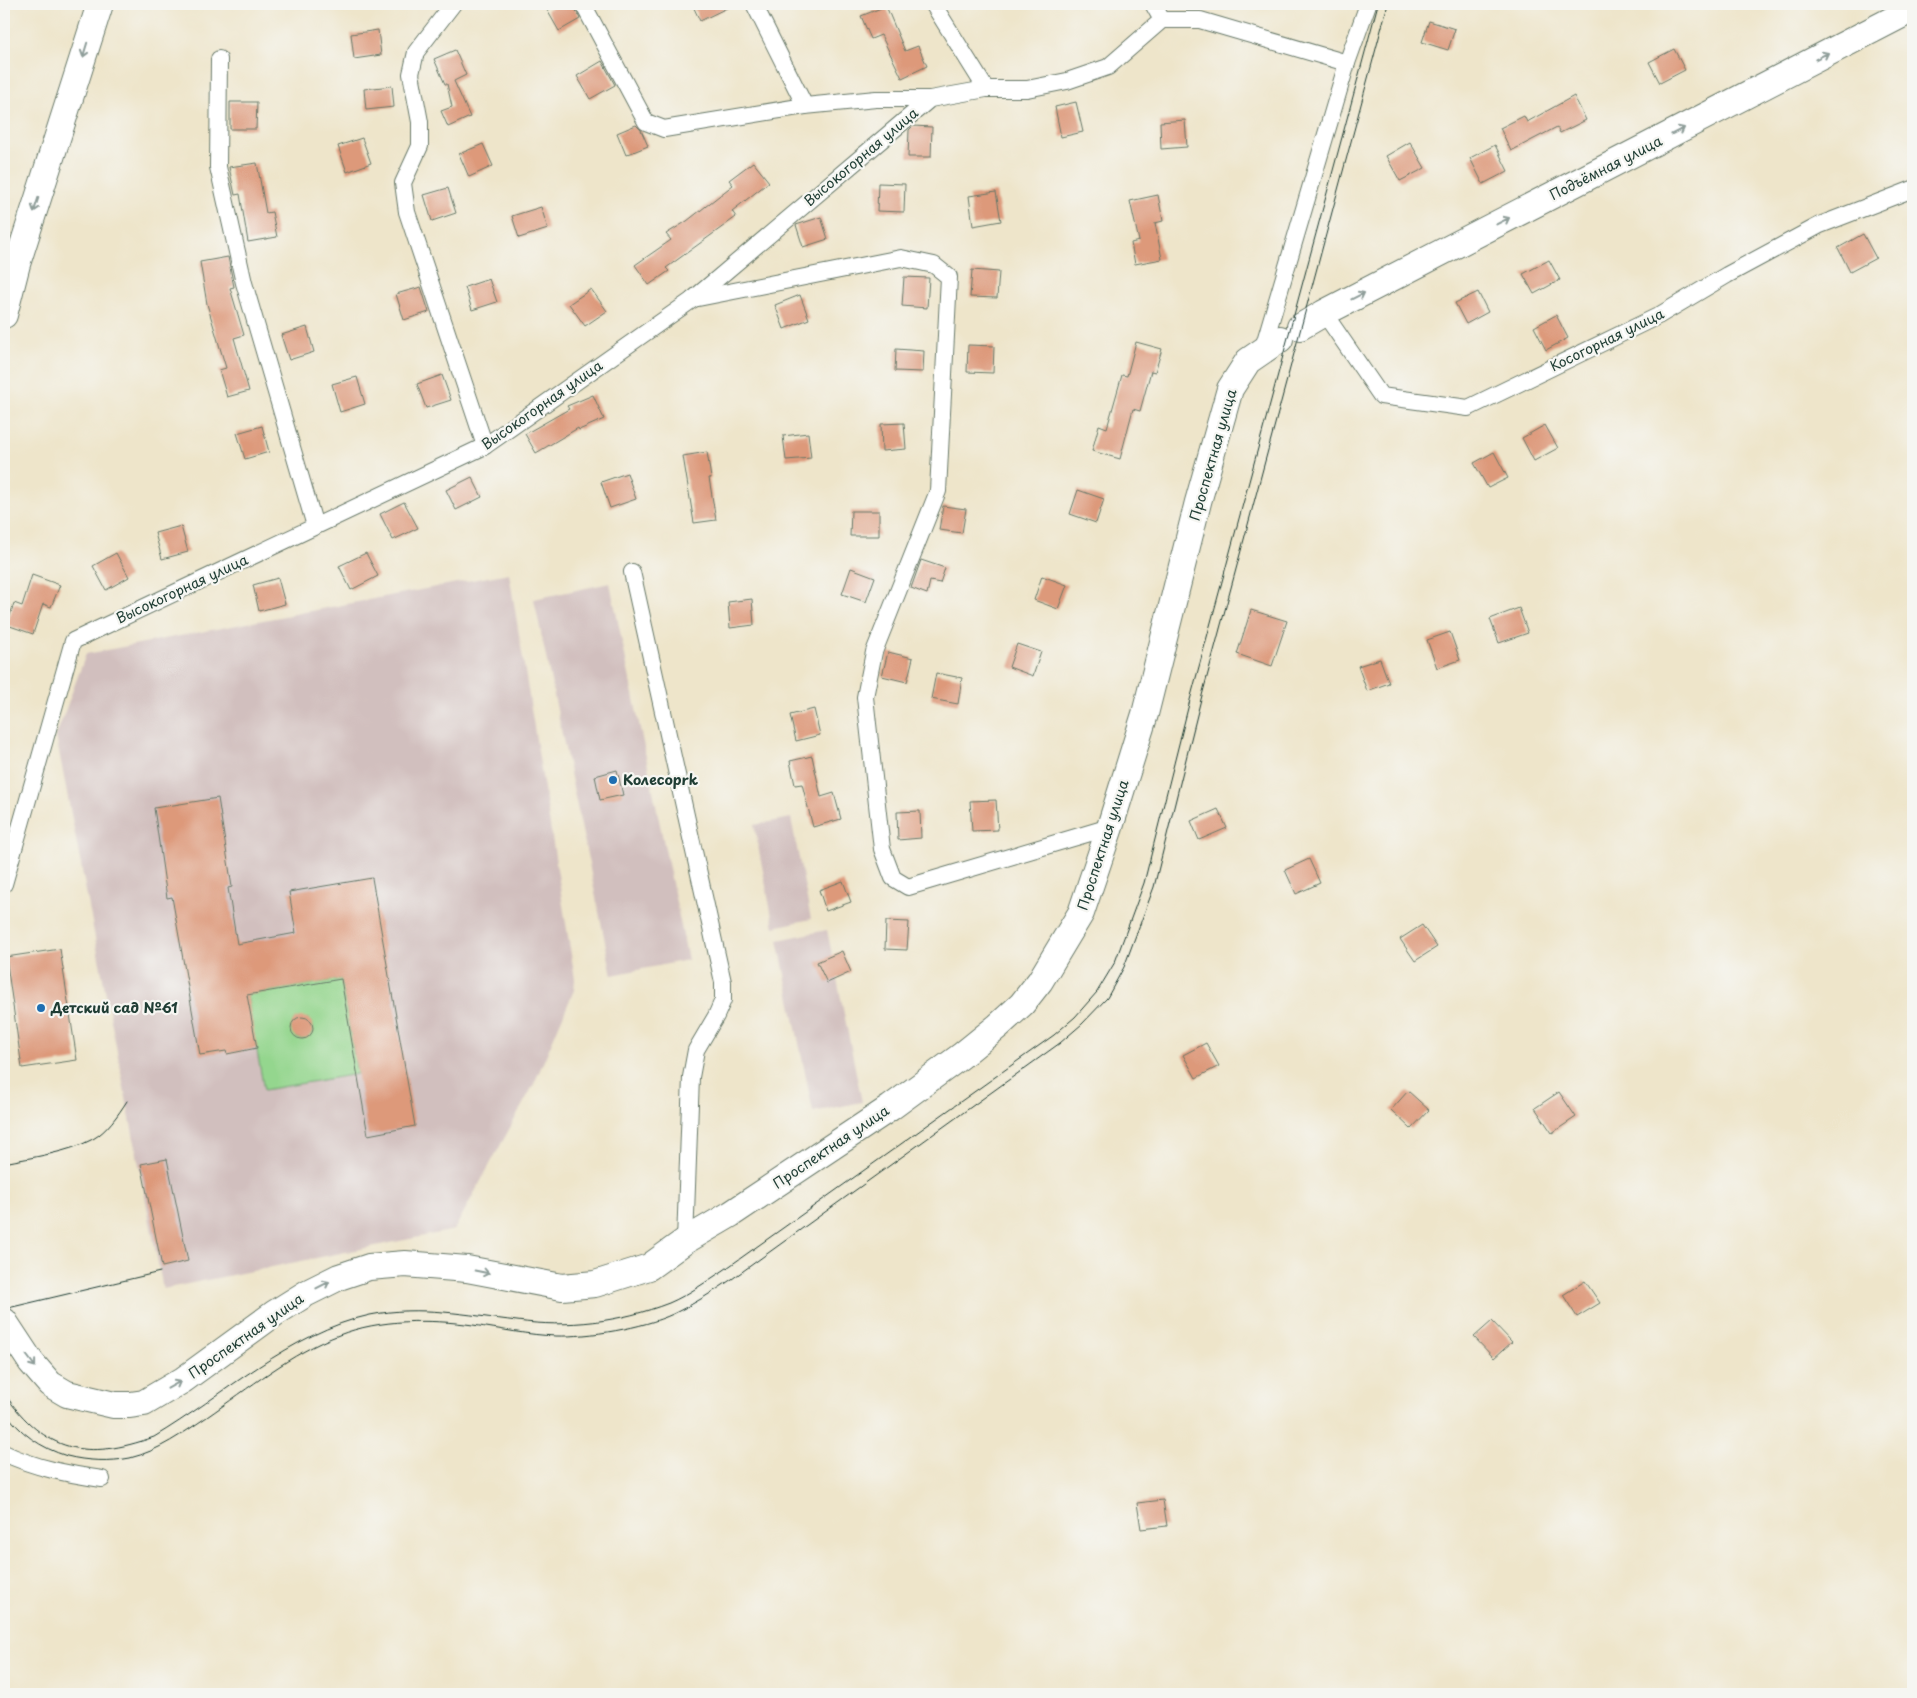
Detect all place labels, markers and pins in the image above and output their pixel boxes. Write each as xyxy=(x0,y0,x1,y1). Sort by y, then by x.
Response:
place label: Колесоprk xyxy=(623,769,699,790)
marker: Колесоprk xyxy=(607,774,619,786)
place label: Детский сад №61 xyxy=(50,997,178,1018)
marker: Детский сад №61 xyxy=(35,1002,47,1014)

